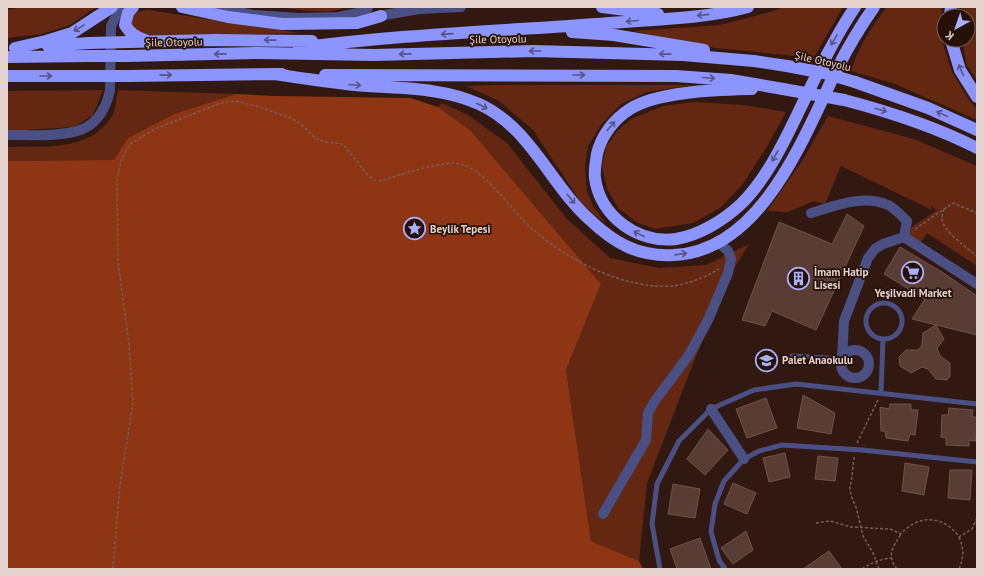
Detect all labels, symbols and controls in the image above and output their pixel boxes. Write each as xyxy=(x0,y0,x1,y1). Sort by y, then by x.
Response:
north arrow xyxy=(936,8,976,48)
one-way arrow xyxy=(697,11,710,19)
one-way arrow xyxy=(626,17,639,25)
one-way arrow xyxy=(73,25,85,33)
text: K xyxy=(942,28,957,43)
one-way arrow xyxy=(441,31,454,38)
street label: Şile Otoyolu xyxy=(469,31,527,47)
street label: Şile Otoyolu xyxy=(145,34,203,50)
one-way arrow xyxy=(830,34,838,46)
one-way arrow xyxy=(264,36,277,44)
one-way arrow xyxy=(529,48,542,55)
street label: Şile Otoyolu xyxy=(793,48,853,74)
one-way arrow xyxy=(213,50,226,58)
one-way arrow xyxy=(399,51,412,58)
one-way arrow xyxy=(659,51,672,58)
one-way arrow xyxy=(957,64,964,76)
one-way arrow xyxy=(159,71,172,79)
one-way arrow xyxy=(572,71,585,79)
one-way arrow xyxy=(39,72,52,80)
one-way arrow xyxy=(702,75,715,82)
one-way arrow xyxy=(348,81,361,88)
one-way arrow xyxy=(476,103,488,110)
one-way arrow xyxy=(875,107,888,114)
one-way arrow xyxy=(936,110,948,117)
one-way arrow xyxy=(607,121,616,132)
one-way arrow xyxy=(771,150,779,162)
one-way arrow xyxy=(566,194,575,204)
place icon: Beylik Tepesi xyxy=(402,216,428,242)
place label: Beylik Tepesi xyxy=(430,222,490,236)
one-way arrow xyxy=(633,230,645,237)
one-way arrow xyxy=(674,250,687,258)
supermarket icon: Yeşilvadi Market xyxy=(900,260,926,286)
building icon: İmam Hatip Lisesi xyxy=(786,265,812,291)
place label: İmam Hatip Lisesi xyxy=(814,265,868,292)
place label: Yeşilvadi Market xyxy=(874,286,952,300)
school or university icon: Palet Anaokulu xyxy=(753,347,779,373)
place label: Palet Anaokulu xyxy=(782,353,853,367)

